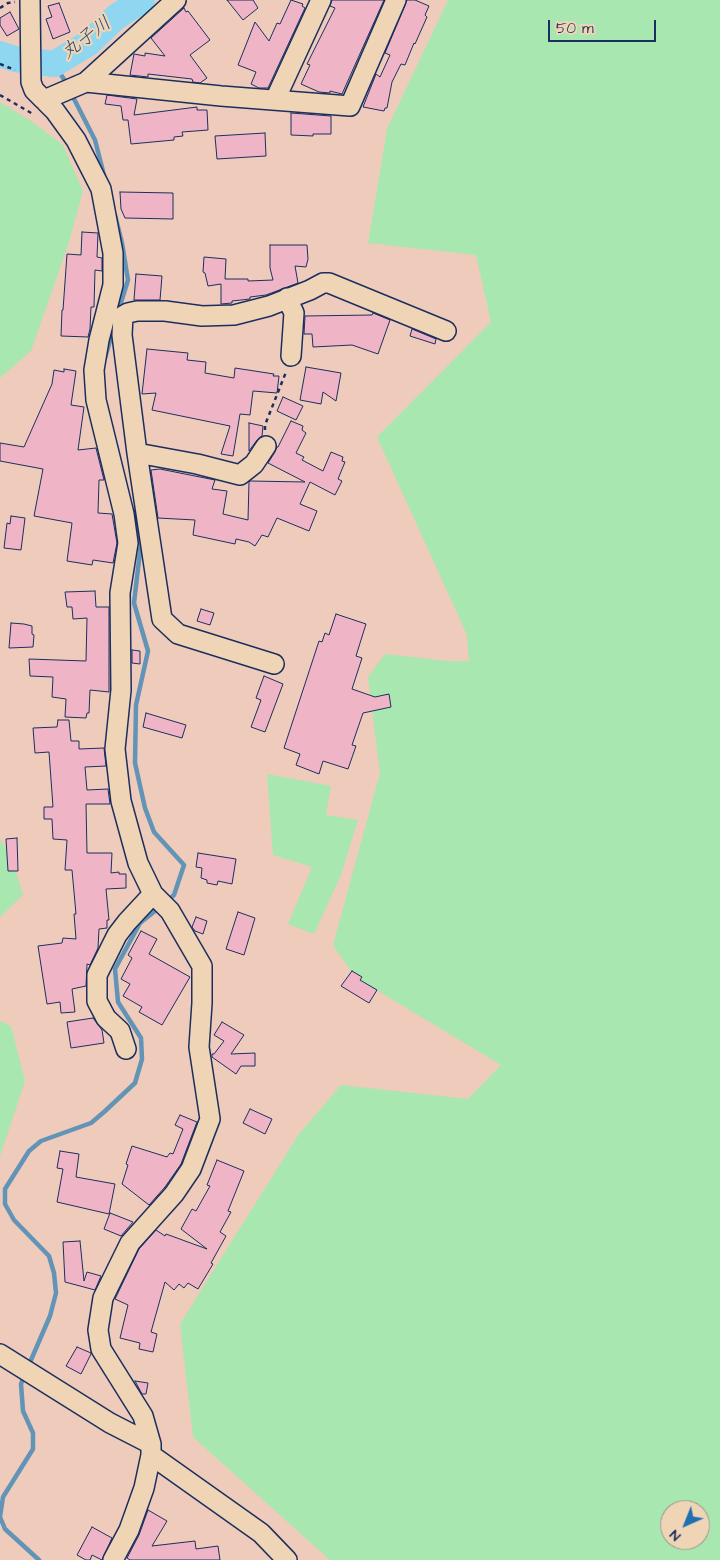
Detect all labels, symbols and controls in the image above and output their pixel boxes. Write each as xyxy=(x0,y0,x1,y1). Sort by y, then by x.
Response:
scale bar xyxy=(550,10,658,42)
water label: 丸子川 xyxy=(57,13,117,65)
text: 50 m xyxy=(556,18,594,39)
north arrow xyxy=(660,1500,710,1550)
text: N xyxy=(665,1525,685,1545)

